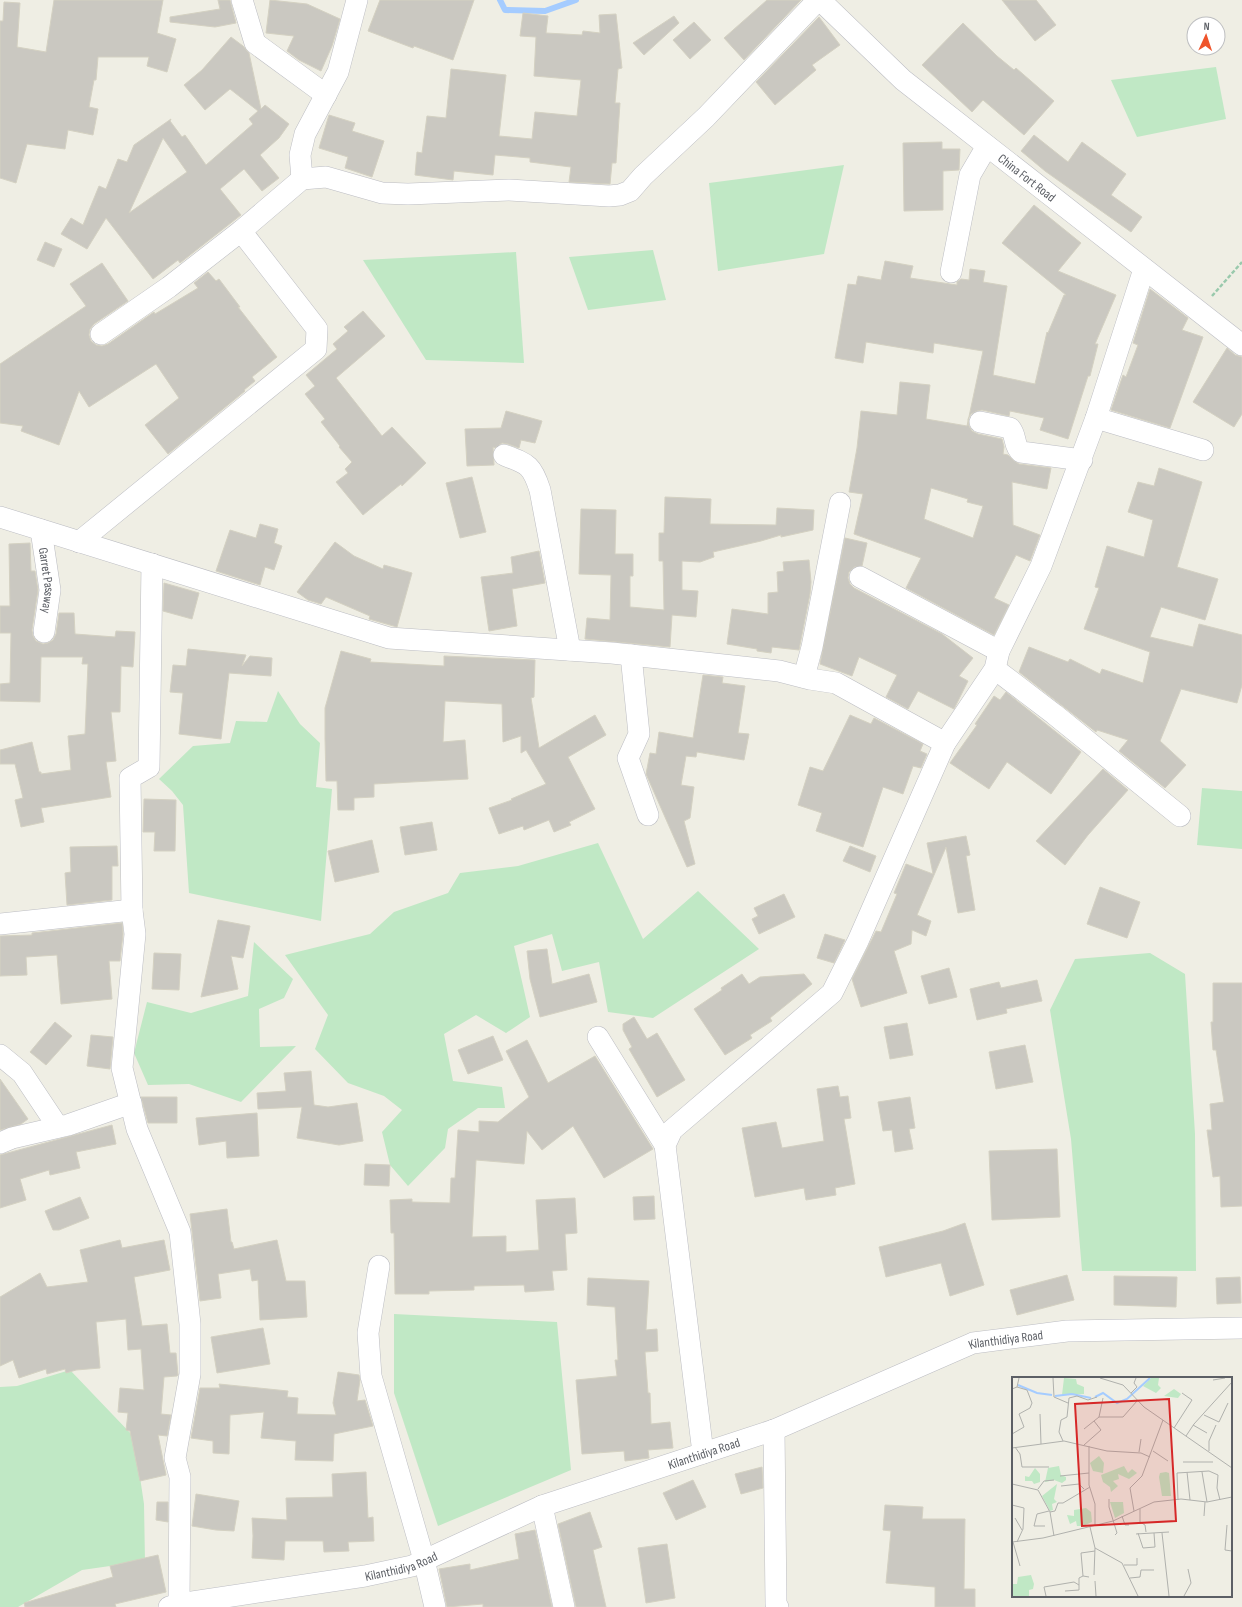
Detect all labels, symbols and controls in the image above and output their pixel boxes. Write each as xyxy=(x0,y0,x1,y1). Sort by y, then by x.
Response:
north arrow xyxy=(1186,16,1226,56)
text: N xyxy=(1203,20,1210,33)
street label: China Fort Road xyxy=(995,150,1059,205)
street label: Garret Passway xyxy=(35,546,57,614)
street label: Kilanthidiya Road xyxy=(966,1327,1044,1353)
inset map xyxy=(1012,1377,1232,1597)
street label: Kilanthidiya Road xyxy=(666,1435,742,1473)
street label: Kilanthidiya Road xyxy=(364,1548,440,1585)

